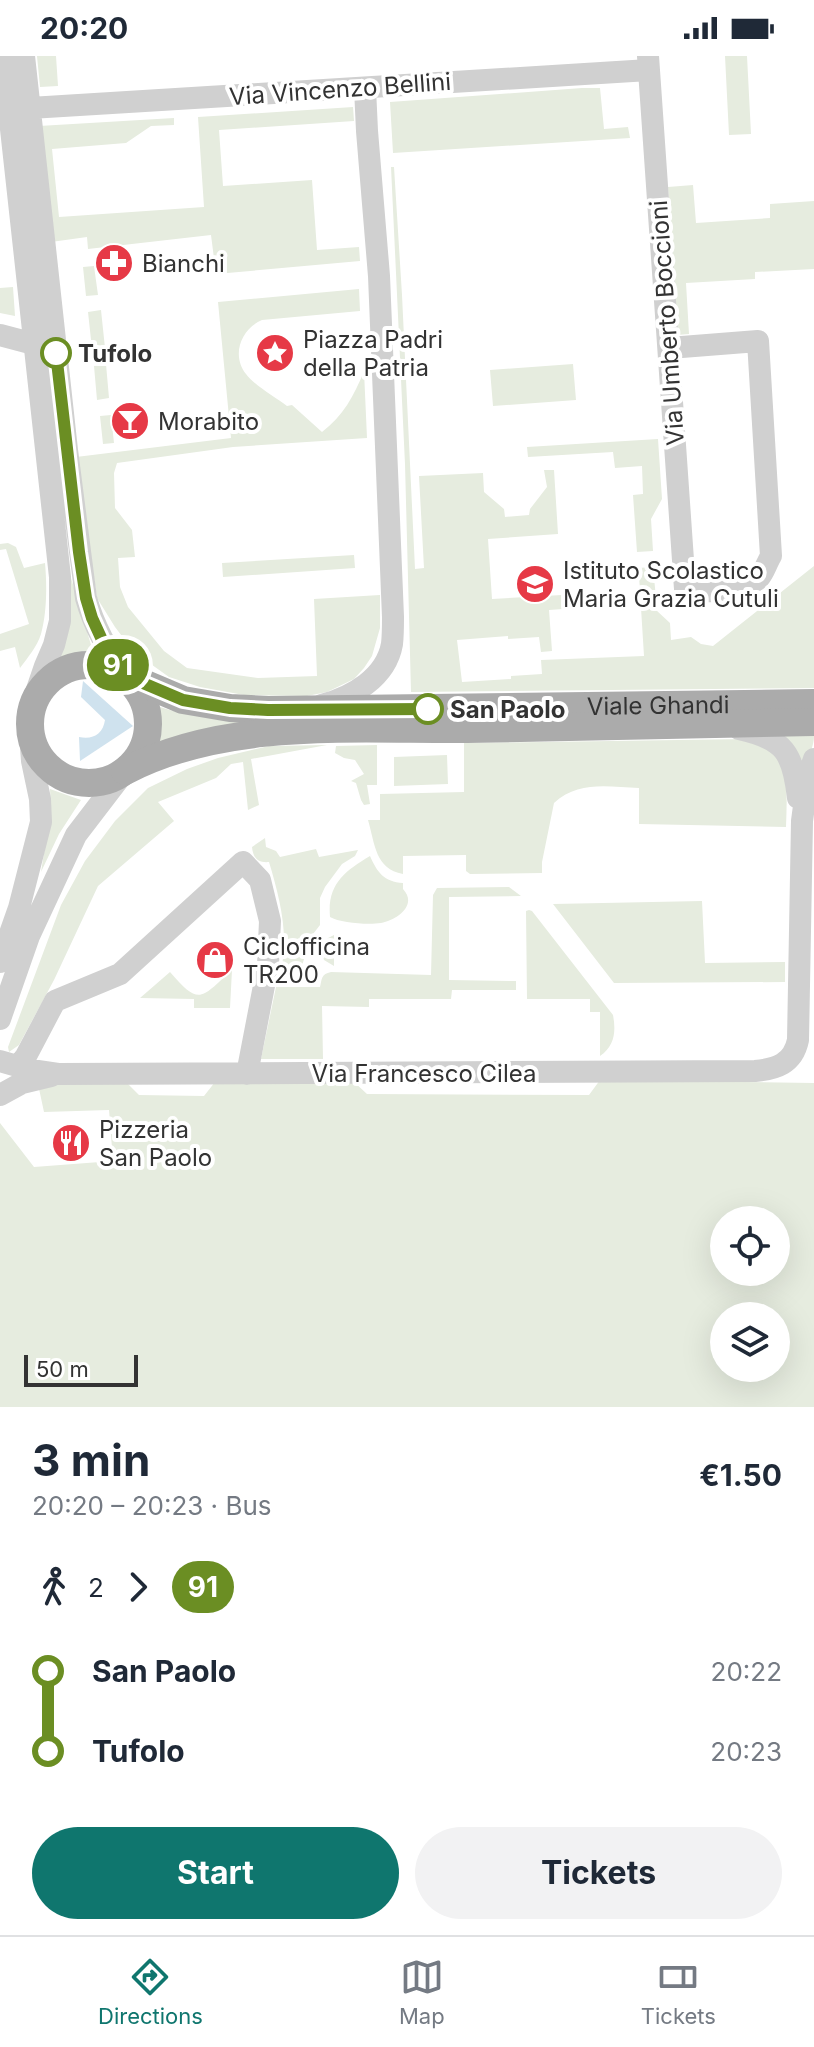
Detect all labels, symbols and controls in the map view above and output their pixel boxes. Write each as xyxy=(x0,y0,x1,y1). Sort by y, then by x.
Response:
text: 20:20 xyxy=(40,10,128,46)
street label: Via Vincenzo Bellini xyxy=(228,67,452,111)
street label: Via Umberto Boccioni xyxy=(644,199,690,447)
pharmacy icon: Bianchi xyxy=(93,242,135,284)
place label: Bianchi xyxy=(142,249,225,278)
place label: Piazza Padri della Patria xyxy=(303,325,443,382)
place icon: Piazza Padri della Patria xyxy=(254,332,296,374)
marker: Tufolo xyxy=(41,338,71,368)
place label: Tufolo xyxy=(78,339,152,368)
bar icon: Morabito xyxy=(109,400,151,442)
place label: Morabito xyxy=(158,407,259,436)
place label: Istituto Scolastico Maria Grazia Cutuli xyxy=(563,556,779,613)
school or university icon: Istituto Scolastico Maria Grazia Cutuli xyxy=(514,563,556,605)
line badge: 91 xyxy=(82,639,154,691)
text: 91 xyxy=(103,648,133,682)
street label: Viale Ghandi xyxy=(587,690,730,720)
marker: San Paolo xyxy=(413,694,443,724)
place label: San Paolo xyxy=(450,695,565,724)
place label: Ciclofficina TR200 xyxy=(243,932,370,989)
shop icon: Ciclofficina TR200 xyxy=(194,939,236,981)
street label: Via Francesco Cilea xyxy=(312,1059,536,1088)
place label: Pizzeria San Paolo xyxy=(99,1115,212,1172)
restaurant icon: Pizzeria San Paolo xyxy=(50,1122,92,1164)
map controls xyxy=(710,1206,790,1382)
button: locate xyxy=(710,1206,790,1286)
button: layers xyxy=(710,1302,790,1382)
scale bar xyxy=(24,1351,138,1387)
text: 50 m xyxy=(36,1356,89,1382)
text: 3 min xyxy=(32,1433,150,1487)
text: €1.50 xyxy=(699,1457,782,1493)
text: 20:20 – 20:23 · Bus xyxy=(32,1490,272,1521)
icon: walk xyxy=(32,1565,76,1609)
icon: forward xyxy=(116,1565,160,1609)
text: 91 xyxy=(188,1570,218,1604)
text: 2 xyxy=(88,1572,104,1603)
text: San Paolo xyxy=(92,1653,236,1689)
text: 20:22 xyxy=(711,1656,782,1687)
text: Tufolo xyxy=(92,1733,185,1769)
text: 20:23 xyxy=(710,1736,782,1767)
button: Start xyxy=(32,1827,399,1919)
button: Tickets xyxy=(415,1827,782,1919)
tab: Directions xyxy=(98,1955,203,2029)
tab: Map xyxy=(399,1955,445,2029)
tab: Tickets xyxy=(641,1955,716,2029)

